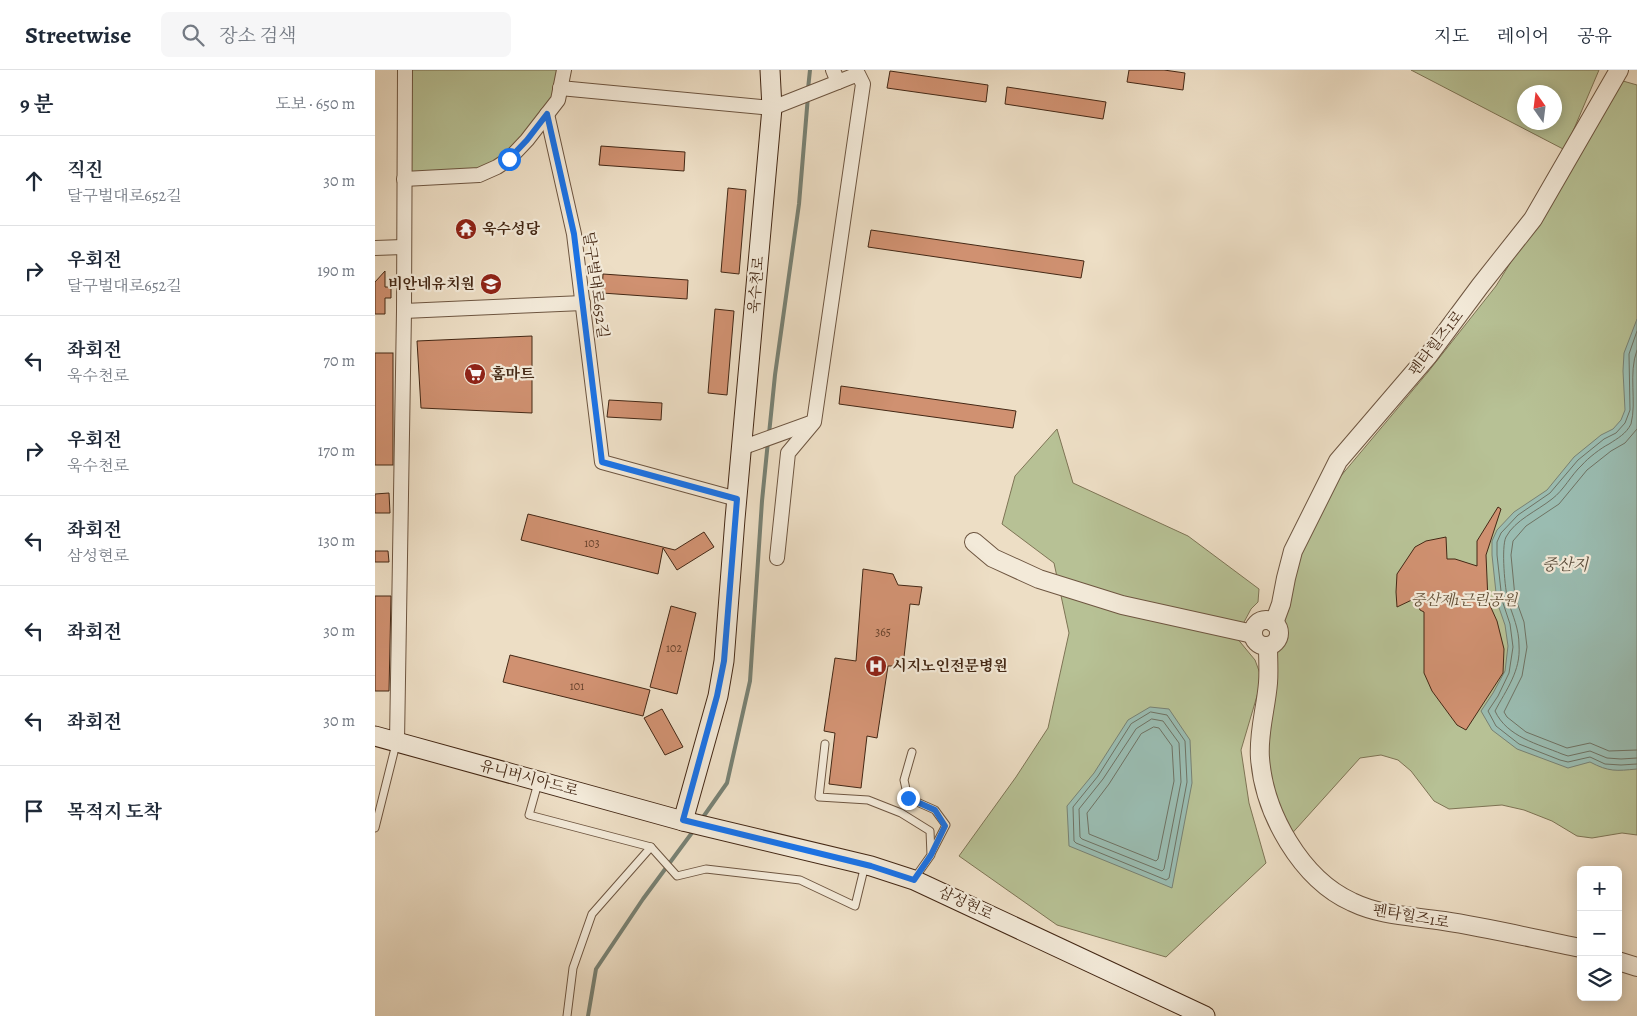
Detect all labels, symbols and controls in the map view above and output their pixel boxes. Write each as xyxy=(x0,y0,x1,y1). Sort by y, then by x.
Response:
search box xyxy=(161,12,511,57)
text: Streetwise xyxy=(25,19,131,51)
icon: search xyxy=(179,21,207,49)
text: 장소 검색 xyxy=(219,23,296,49)
text: 지도 xyxy=(1434,24,1469,48)
text: 레이어 xyxy=(1497,24,1549,48)
text: 공유 xyxy=(1577,24,1612,48)
north arrow xyxy=(1517,85,1562,130)
text: 9 분 xyxy=(20,90,54,118)
text: 도보 · 650 m xyxy=(275,93,355,115)
route start xyxy=(498,148,521,171)
text: 직진 xyxy=(67,157,104,183)
icon: ahead xyxy=(20,167,48,195)
text: 30 m xyxy=(323,170,355,192)
text: 달구벌대로652길 xyxy=(67,185,182,207)
temple icon: 욱수성당 xyxy=(454,217,478,241)
place label: 욱수성당 xyxy=(482,219,540,239)
street label: 달구벌대로652길 xyxy=(579,230,613,340)
text: 우회전 xyxy=(67,247,122,273)
street label: 욱수천로 xyxy=(744,255,769,315)
icon: right xyxy=(20,257,48,285)
text: 190 m xyxy=(317,260,355,282)
school or university icon: 비안네유치원 xyxy=(479,272,503,296)
place label: 비안네유치원 xyxy=(388,274,475,294)
text: 달구벌대로652길 xyxy=(67,275,182,297)
street label: 펜타힐즈1로 xyxy=(1404,306,1468,380)
text: 좌회전 xyxy=(67,337,122,363)
icon: left xyxy=(20,347,48,375)
text: 70 m xyxy=(323,350,355,372)
supermarket icon: 홈마트 xyxy=(463,362,487,386)
place label: 홈마트 xyxy=(491,364,535,384)
text: 욱수천로 xyxy=(67,365,129,387)
text: 우회전 xyxy=(67,427,122,453)
icon: right xyxy=(20,437,48,465)
text: 170 m xyxy=(318,440,355,462)
text: 욱수천로 xyxy=(67,455,129,477)
text: 좌회전 xyxy=(67,517,122,543)
icon: left xyxy=(20,527,48,555)
text: 130 m xyxy=(318,530,355,552)
house number: 103 xyxy=(584,535,600,551)
text: 삼성현로 xyxy=(67,545,129,567)
water label: 중산지 xyxy=(1542,554,1590,576)
park label: 중산제1근린공원 xyxy=(1411,590,1519,610)
icon: left xyxy=(20,617,48,645)
text: 좌회전 xyxy=(67,619,122,645)
text: 30 m xyxy=(323,620,355,642)
house number: 365 xyxy=(875,624,891,640)
house number: 102 xyxy=(666,640,682,656)
hospital icon: 시지노인전문병원 xyxy=(864,654,888,678)
place label: 시지노인전문병원 xyxy=(892,656,1008,676)
house number: 101 xyxy=(570,678,584,694)
icon: left xyxy=(20,707,48,735)
text: 좌회전 xyxy=(67,709,122,735)
text: 30 m xyxy=(323,710,355,732)
street label: 유니버시아드로 xyxy=(477,755,581,801)
route end xyxy=(897,787,920,810)
icon: arrive xyxy=(20,797,48,825)
text: 목적지 도착 xyxy=(67,799,162,825)
map controls xyxy=(1577,866,1622,1001)
button: + xyxy=(1577,866,1622,911)
street label: 삼성현로 xyxy=(936,882,997,925)
street label: 펜타힐즈1로 xyxy=(1371,899,1451,933)
button: − xyxy=(1577,911,1622,956)
button: layers xyxy=(1577,956,1622,1001)

